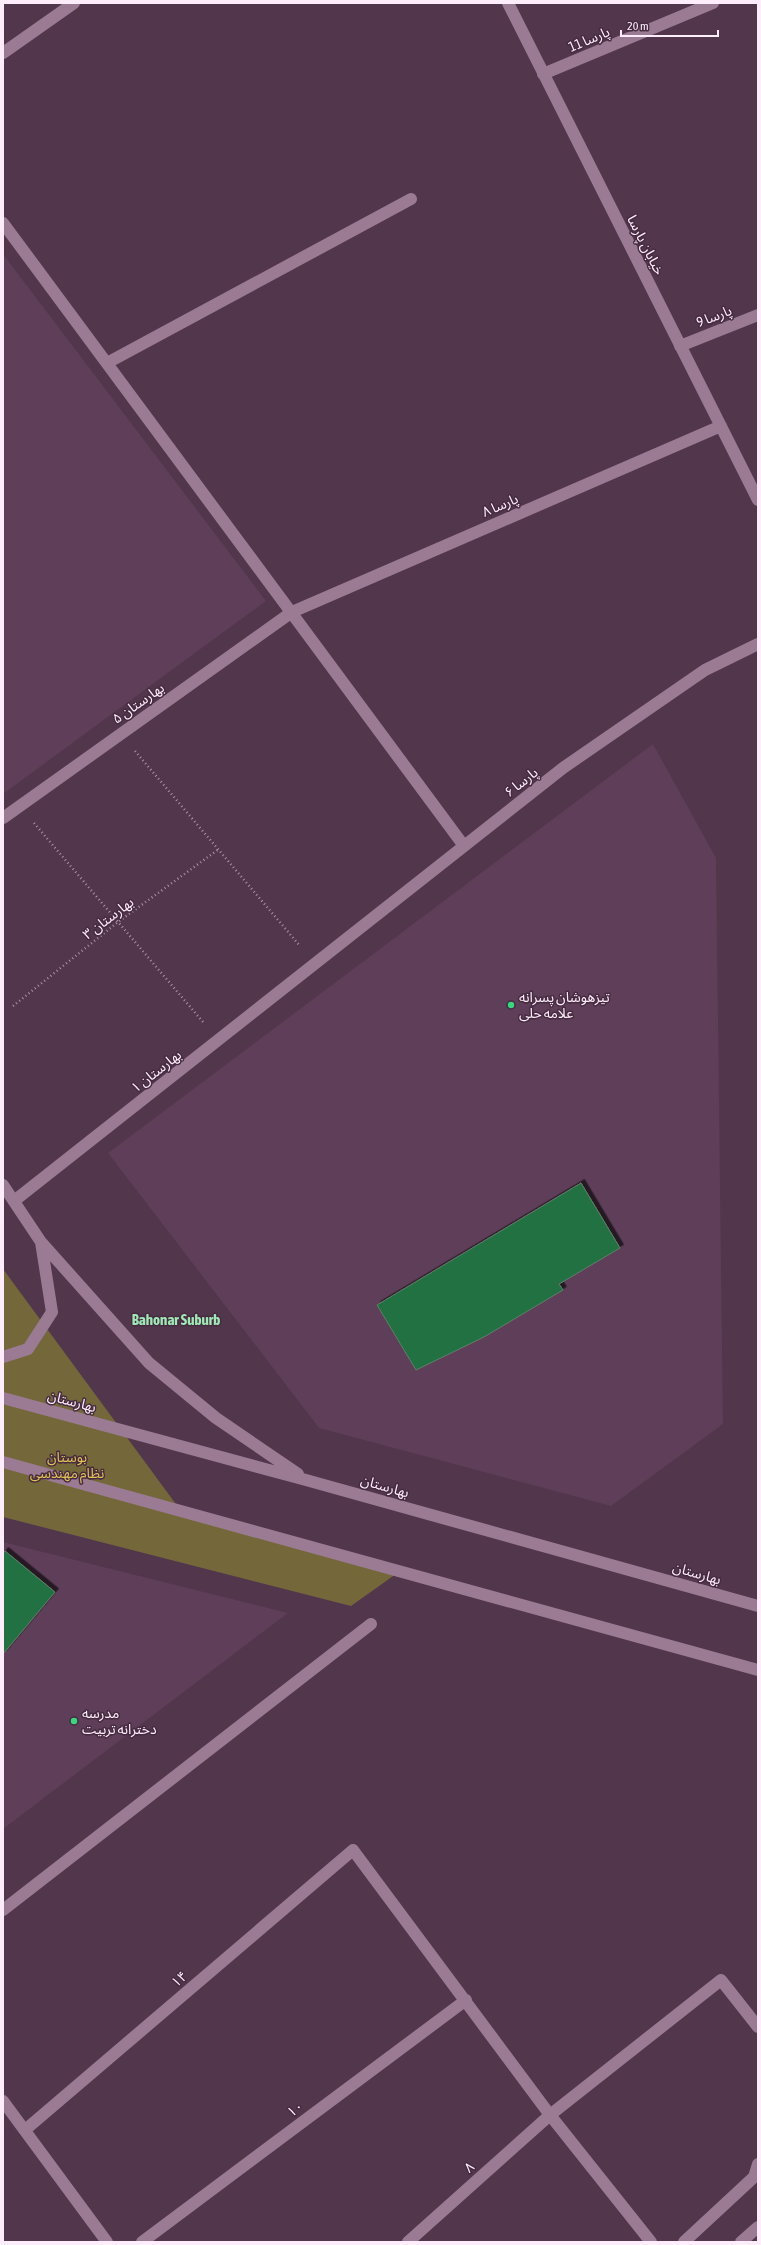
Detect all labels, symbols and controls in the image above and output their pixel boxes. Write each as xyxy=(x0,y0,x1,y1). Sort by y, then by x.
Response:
scale bar xyxy=(621,12,718,38)
text: 20 m xyxy=(627,19,649,33)
street label: پارسا 11 xyxy=(566,23,613,57)
street label: خیابان پارسا xyxy=(622,212,668,279)
street label: پارسا 9 xyxy=(694,302,735,332)
street label: ۸ پارسا xyxy=(479,490,521,522)
street label: بهارستان ۵ xyxy=(109,679,168,727)
street label: پارسا ۶ xyxy=(501,764,542,802)
street label: بهارستان ۳ xyxy=(79,894,137,943)
place label: تیزهوشان پسرانه علامه حلی xyxy=(519,989,610,1022)
marker: تیزهوشان پسرانه علامه حلی xyxy=(506,1000,516,1010)
street label: بهارستان ۱ xyxy=(128,1046,185,1096)
district label: Bahonar Suburb xyxy=(132,1311,220,1328)
street label: بهارستان xyxy=(46,1387,98,1416)
park label: بوستان نظام مهندسی xyxy=(30,1449,104,1484)
street label: بهارستان xyxy=(359,1471,411,1502)
street label: بهارستان xyxy=(671,1558,723,1589)
place label: مدرسه دخترانه تربیت xyxy=(82,1705,157,1738)
marker: مدرسه دخترانه تربیت xyxy=(69,1716,79,1726)
street label: ۱۴ xyxy=(168,1968,190,1990)
street label: ۱۰ xyxy=(284,2098,306,2120)
street label: ۸ xyxy=(461,2158,477,2176)

